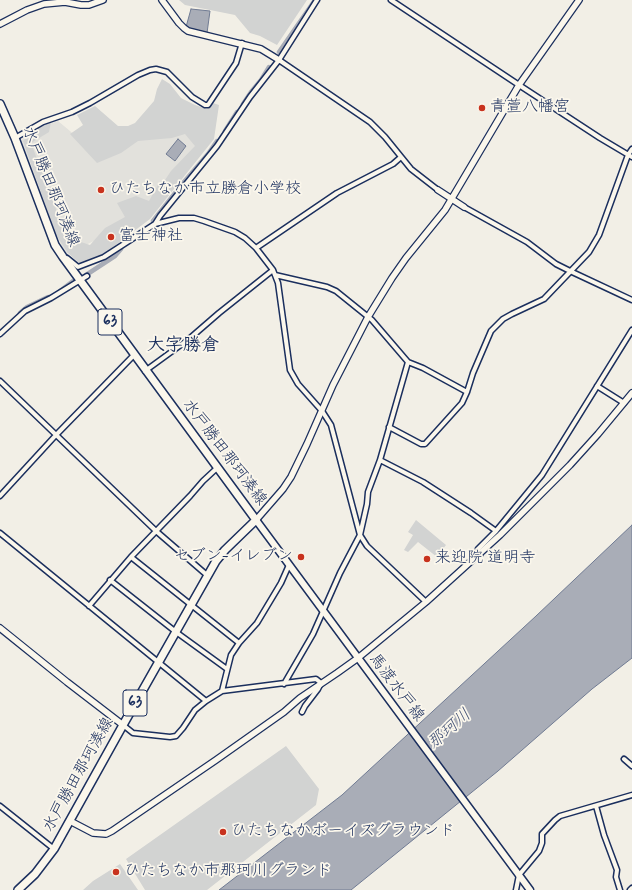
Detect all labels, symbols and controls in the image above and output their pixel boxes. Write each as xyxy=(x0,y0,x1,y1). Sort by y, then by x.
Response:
place label: 青萱八幡宮 xyxy=(490,98,570,118)
marker: 青萱八幡宮 xyxy=(477,103,487,113)
street label: 水戸勝田那珂湊線 xyxy=(17,124,83,250)
place label: ひたちなか市立勝倉小学校 xyxy=(109,180,301,200)
marker: ひたちなか市立勝倉小学校 xyxy=(96,185,106,195)
place label: 富士神社 xyxy=(119,227,183,247)
marker: 富士神社 xyxy=(106,232,116,242)
road number: 63 xyxy=(98,309,122,335)
district label: 大字勝倉 xyxy=(147,335,219,357)
street label: 水戸勝田那珂湊線 xyxy=(178,396,270,510)
place label: セブン-イレブン xyxy=(174,547,293,567)
place label: 来迎院 道明寺 xyxy=(435,549,535,569)
marker: セブン-イレブン xyxy=(296,552,306,562)
marker: 来迎院 道明寺 xyxy=(422,554,432,564)
street label: 馬渡水戸線 xyxy=(364,650,428,726)
road number: 63 xyxy=(123,690,147,716)
water label: 那珂川 xyxy=(424,706,476,754)
street label: 水戸勝田那珂湊線 xyxy=(40,714,118,836)
place label: ひたちなかボーイズグラウンド xyxy=(231,822,455,842)
marker: ひたちなかボーイズグラウンド xyxy=(218,827,228,837)
place label: ひたちなか市那珂川グランド xyxy=(124,862,332,882)
marker: ひたちなか市那珂川グランド xyxy=(111,867,121,877)

